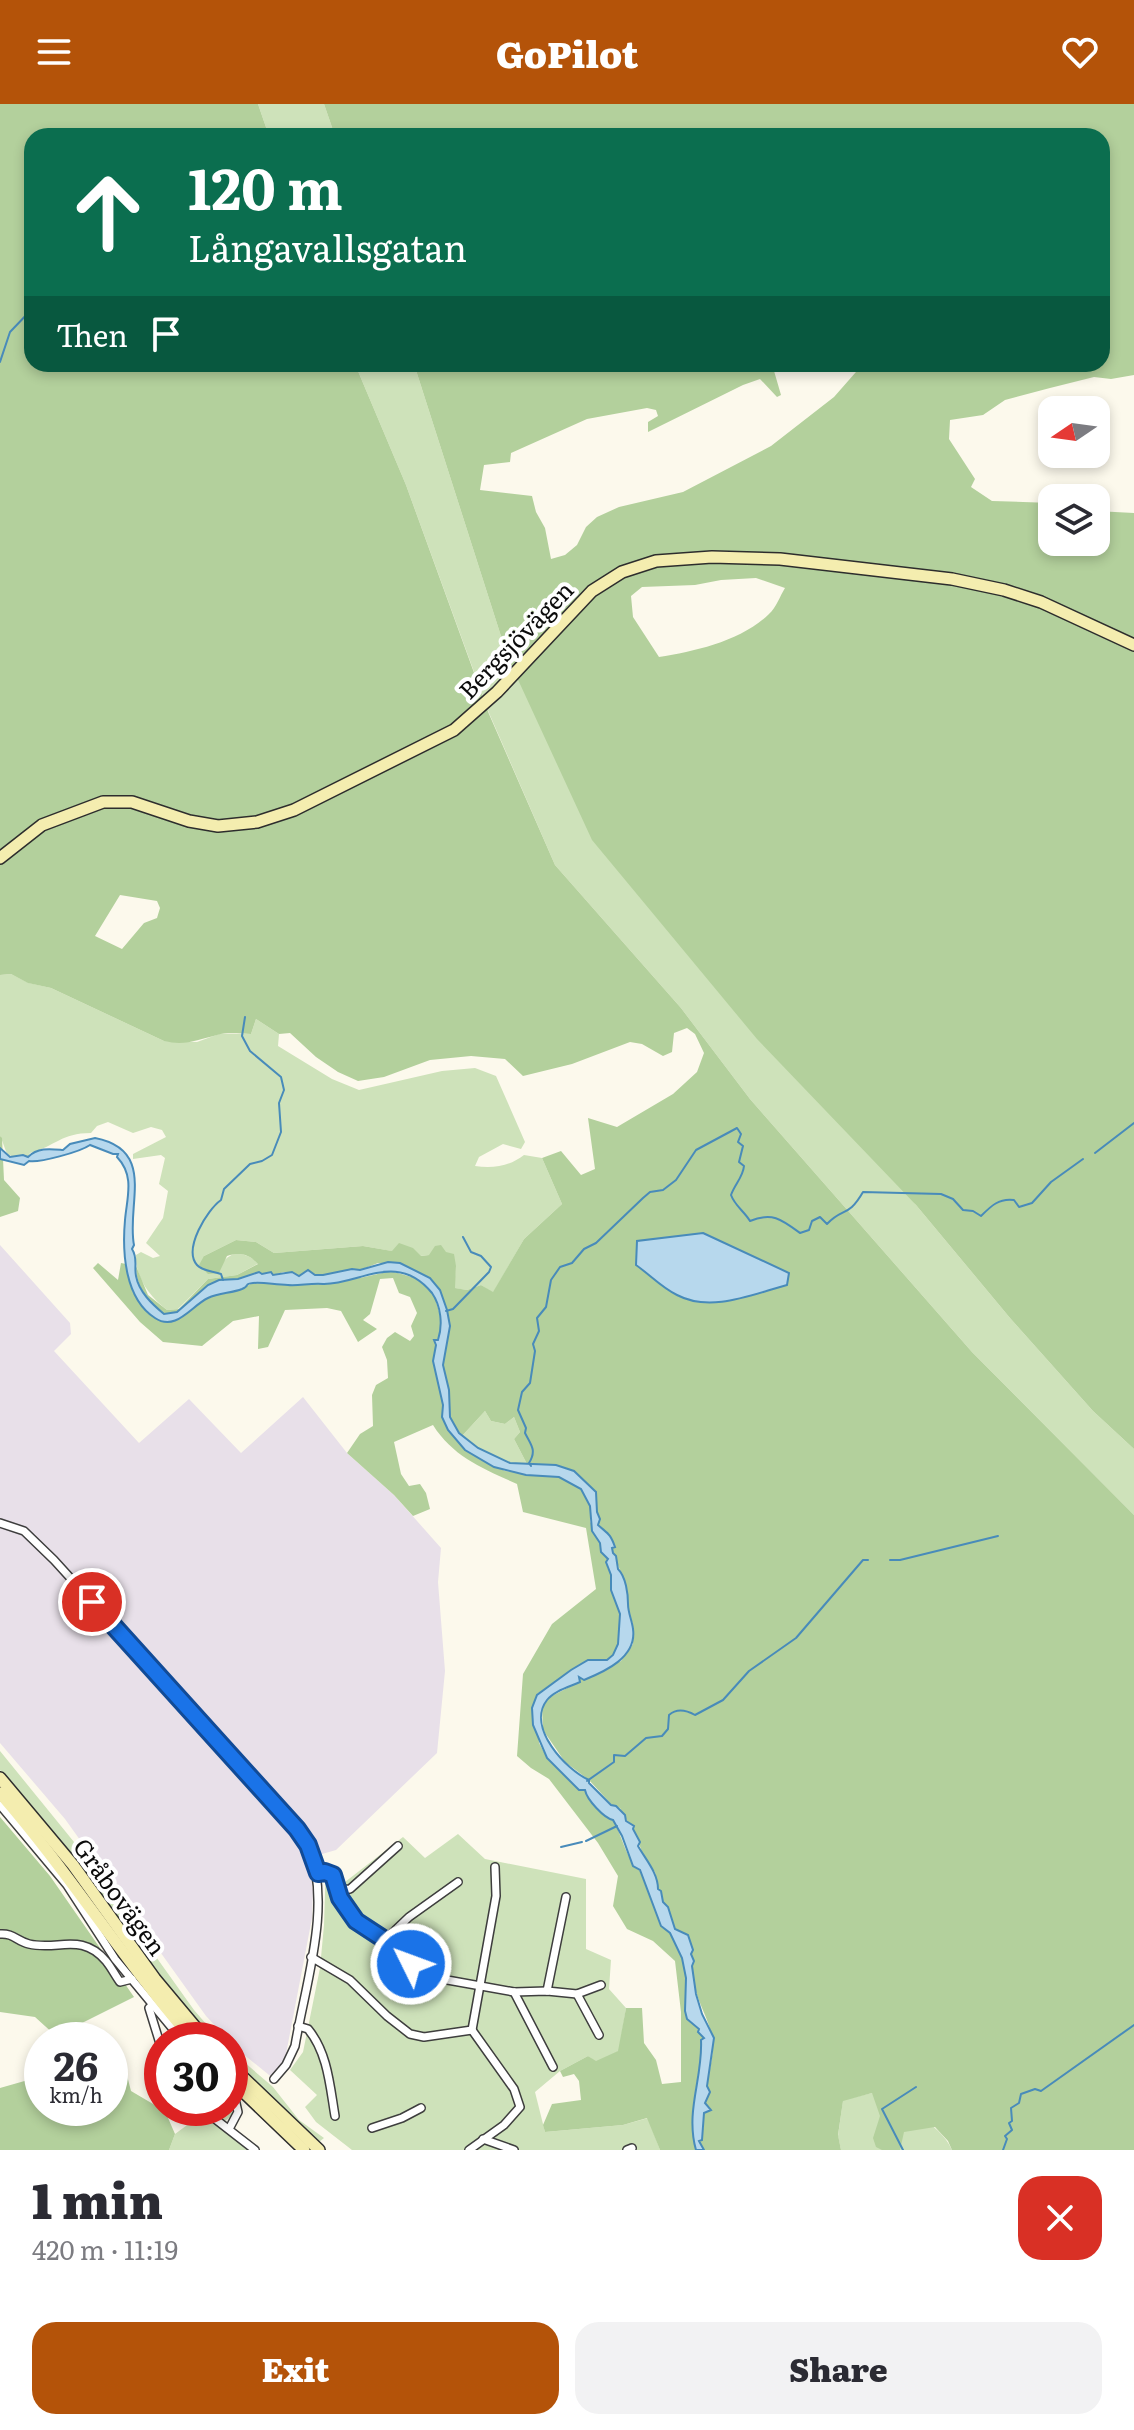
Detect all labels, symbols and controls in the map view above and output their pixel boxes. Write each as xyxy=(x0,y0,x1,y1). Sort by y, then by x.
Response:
text: GoPilot xyxy=(496,26,638,79)
icon: menu xyxy=(32,30,76,74)
icon: heart xyxy=(1058,30,1102,74)
text: 120 m xyxy=(188,144,343,227)
icon: ahead xyxy=(56,160,160,264)
text: Långavallsgatan xyxy=(188,220,467,273)
text: Then xyxy=(56,312,128,356)
icon: arrive xyxy=(144,312,188,356)
north arrow xyxy=(1038,396,1110,468)
map controls xyxy=(1038,396,1110,556)
button: layers xyxy=(1038,484,1110,556)
street label: Bergsjövägen xyxy=(450,572,580,706)
pin xyxy=(58,1568,126,1636)
icon: arrive xyxy=(70,1580,114,1624)
street label: Gråbovägen xyxy=(66,1830,176,1962)
position arrow xyxy=(369,1922,453,2006)
speed limit sign: 30 xyxy=(144,2022,248,2126)
text: 26 xyxy=(54,2034,98,2093)
text: km/h xyxy=(49,2079,103,2109)
text: 1 min xyxy=(32,2163,163,2234)
button: close xyxy=(1018,2176,1102,2260)
text: 420 m · 11:19 xyxy=(32,2229,178,2268)
button: Exit xyxy=(32,2322,559,2414)
button: Share xyxy=(575,2322,1102,2414)

